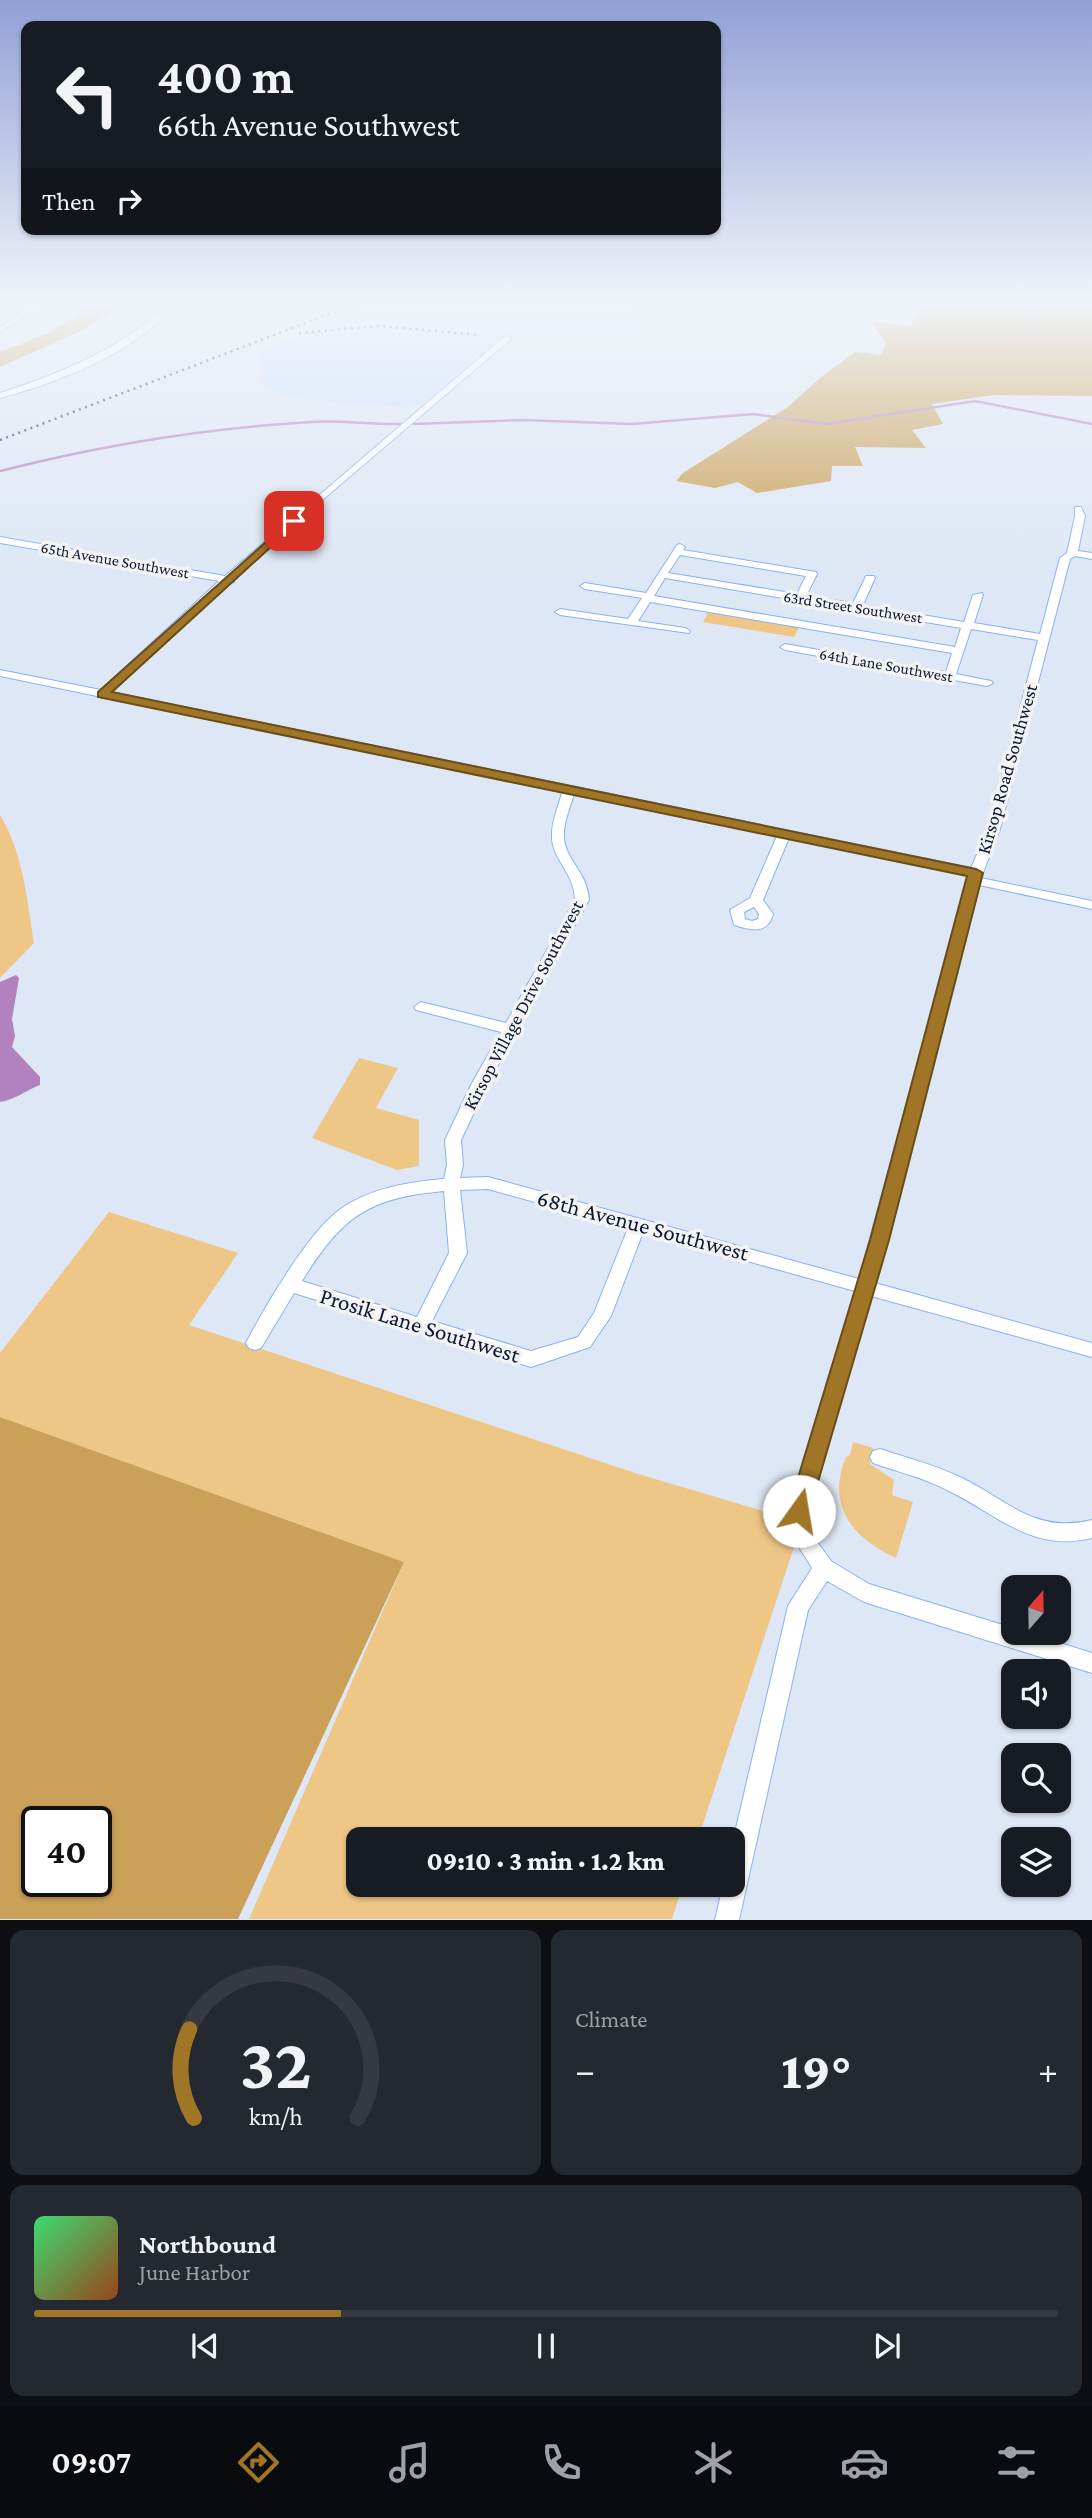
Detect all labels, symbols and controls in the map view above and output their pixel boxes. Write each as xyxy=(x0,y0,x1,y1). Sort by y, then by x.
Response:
icon: left xyxy=(42,49,133,140)
text: 400 m xyxy=(157,49,294,104)
text: 66th Avenue Southwest xyxy=(157,107,459,143)
icon: right xyxy=(110,182,148,220)
text: Then xyxy=(42,187,96,216)
pin xyxy=(264,491,324,551)
icon: arrive xyxy=(275,502,313,540)
street label: 65th Avenue Southwest xyxy=(39,539,191,582)
street label: 63rd Street Southwest xyxy=(782,588,924,626)
street label: 64th Lane Southwest xyxy=(818,645,955,685)
street label: Kirsop Road Southwest xyxy=(973,681,1042,856)
street label: Kirsop Village Drive Southwest xyxy=(459,896,587,1113)
street label: 68th Avenue Southwest xyxy=(534,1184,752,1266)
street label: Prosik Lane Southwest xyxy=(317,1282,523,1368)
position arrow xyxy=(762,1474,836,1548)
north arrow xyxy=(1001,1575,1071,1645)
map controls xyxy=(1001,1575,1071,1897)
button: sound xyxy=(1001,1659,1071,1729)
button: search xyxy=(1001,1743,1071,1813)
speed limit sign: 40 xyxy=(21,1806,112,1897)
button: layers xyxy=(1001,1827,1071,1897)
text: 09:10 · 3 min · 1.2 km xyxy=(426,1847,665,1876)
text: Climate xyxy=(575,2006,647,2032)
text: 32 xyxy=(240,2024,311,2105)
text: 19° xyxy=(781,2041,852,2099)
text: − xyxy=(575,2049,595,2091)
text: + xyxy=(1038,2049,1058,2091)
text: km/h xyxy=(249,2103,302,2130)
text: Northbound xyxy=(139,2230,276,2259)
text: June Harbor xyxy=(139,2259,250,2285)
icon: previous xyxy=(186,2327,224,2365)
icon: pause xyxy=(527,2327,565,2365)
icon: next xyxy=(868,2327,906,2365)
icon: directions xyxy=(234,2438,283,2487)
icon: music xyxy=(385,2438,434,2487)
icon: phone xyxy=(537,2438,586,2487)
icon: climate xyxy=(689,2438,738,2487)
icon: car xyxy=(840,2438,889,2487)
icon: filters xyxy=(992,2438,1041,2487)
text: 09:07 xyxy=(51,2444,131,2480)

